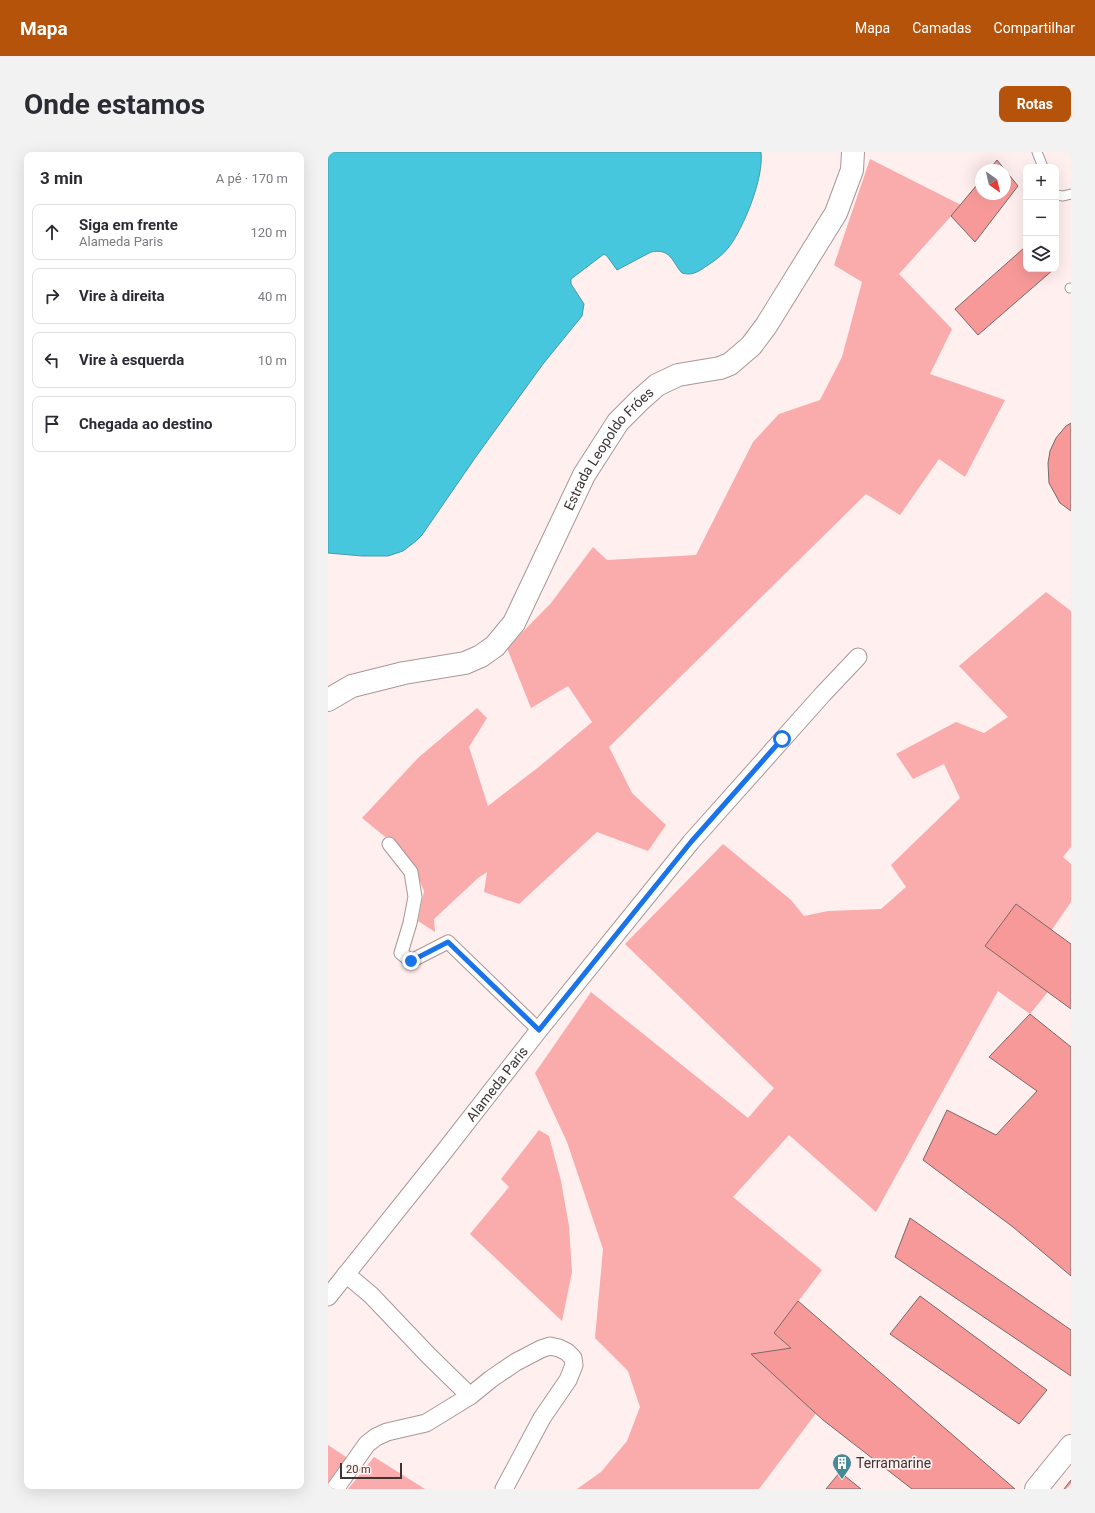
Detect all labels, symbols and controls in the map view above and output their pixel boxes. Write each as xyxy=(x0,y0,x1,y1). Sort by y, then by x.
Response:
text: Mapa xyxy=(20,17,68,40)
text: Mapa xyxy=(855,20,890,36)
text: Camadas xyxy=(912,20,972,36)
text: Compartilhar xyxy=(994,20,1075,36)
button: Rotas xyxy=(999,86,1071,122)
text: Onde estamos xyxy=(24,88,205,121)
north arrow xyxy=(975,164,1011,200)
map controls xyxy=(1023,164,1059,272)
button: + xyxy=(1023,164,1059,200)
text: 3 min xyxy=(40,168,83,188)
text: A pé · 170 m xyxy=(216,171,288,186)
button: − xyxy=(1023,200,1059,236)
text: Siga em frente xyxy=(79,216,178,234)
icon: ahead xyxy=(41,221,63,243)
text: 120 m xyxy=(250,225,287,240)
text: Alameda Paris xyxy=(79,234,163,249)
button: layers xyxy=(1023,236,1059,272)
icon: right xyxy=(41,285,63,307)
text: Vire à direita xyxy=(79,287,165,305)
text: 40 m xyxy=(258,289,287,304)
icon: left xyxy=(41,349,63,371)
text: Vire à esquerda xyxy=(79,351,184,369)
text: 10 m xyxy=(258,353,287,368)
street label: Estrada Leopoldo Fróes xyxy=(560,384,657,513)
icon: arrive xyxy=(41,413,63,435)
text: Chegada ao destino xyxy=(79,415,213,433)
route start xyxy=(773,730,791,748)
route end xyxy=(402,952,420,970)
street label: Alameda Paris xyxy=(463,1043,531,1125)
building icon: Terramarine xyxy=(831,1452,853,1480)
place label: Terramarine xyxy=(856,1455,931,1471)
scale bar xyxy=(340,1461,402,1480)
text: 20 m xyxy=(346,1463,371,1476)

